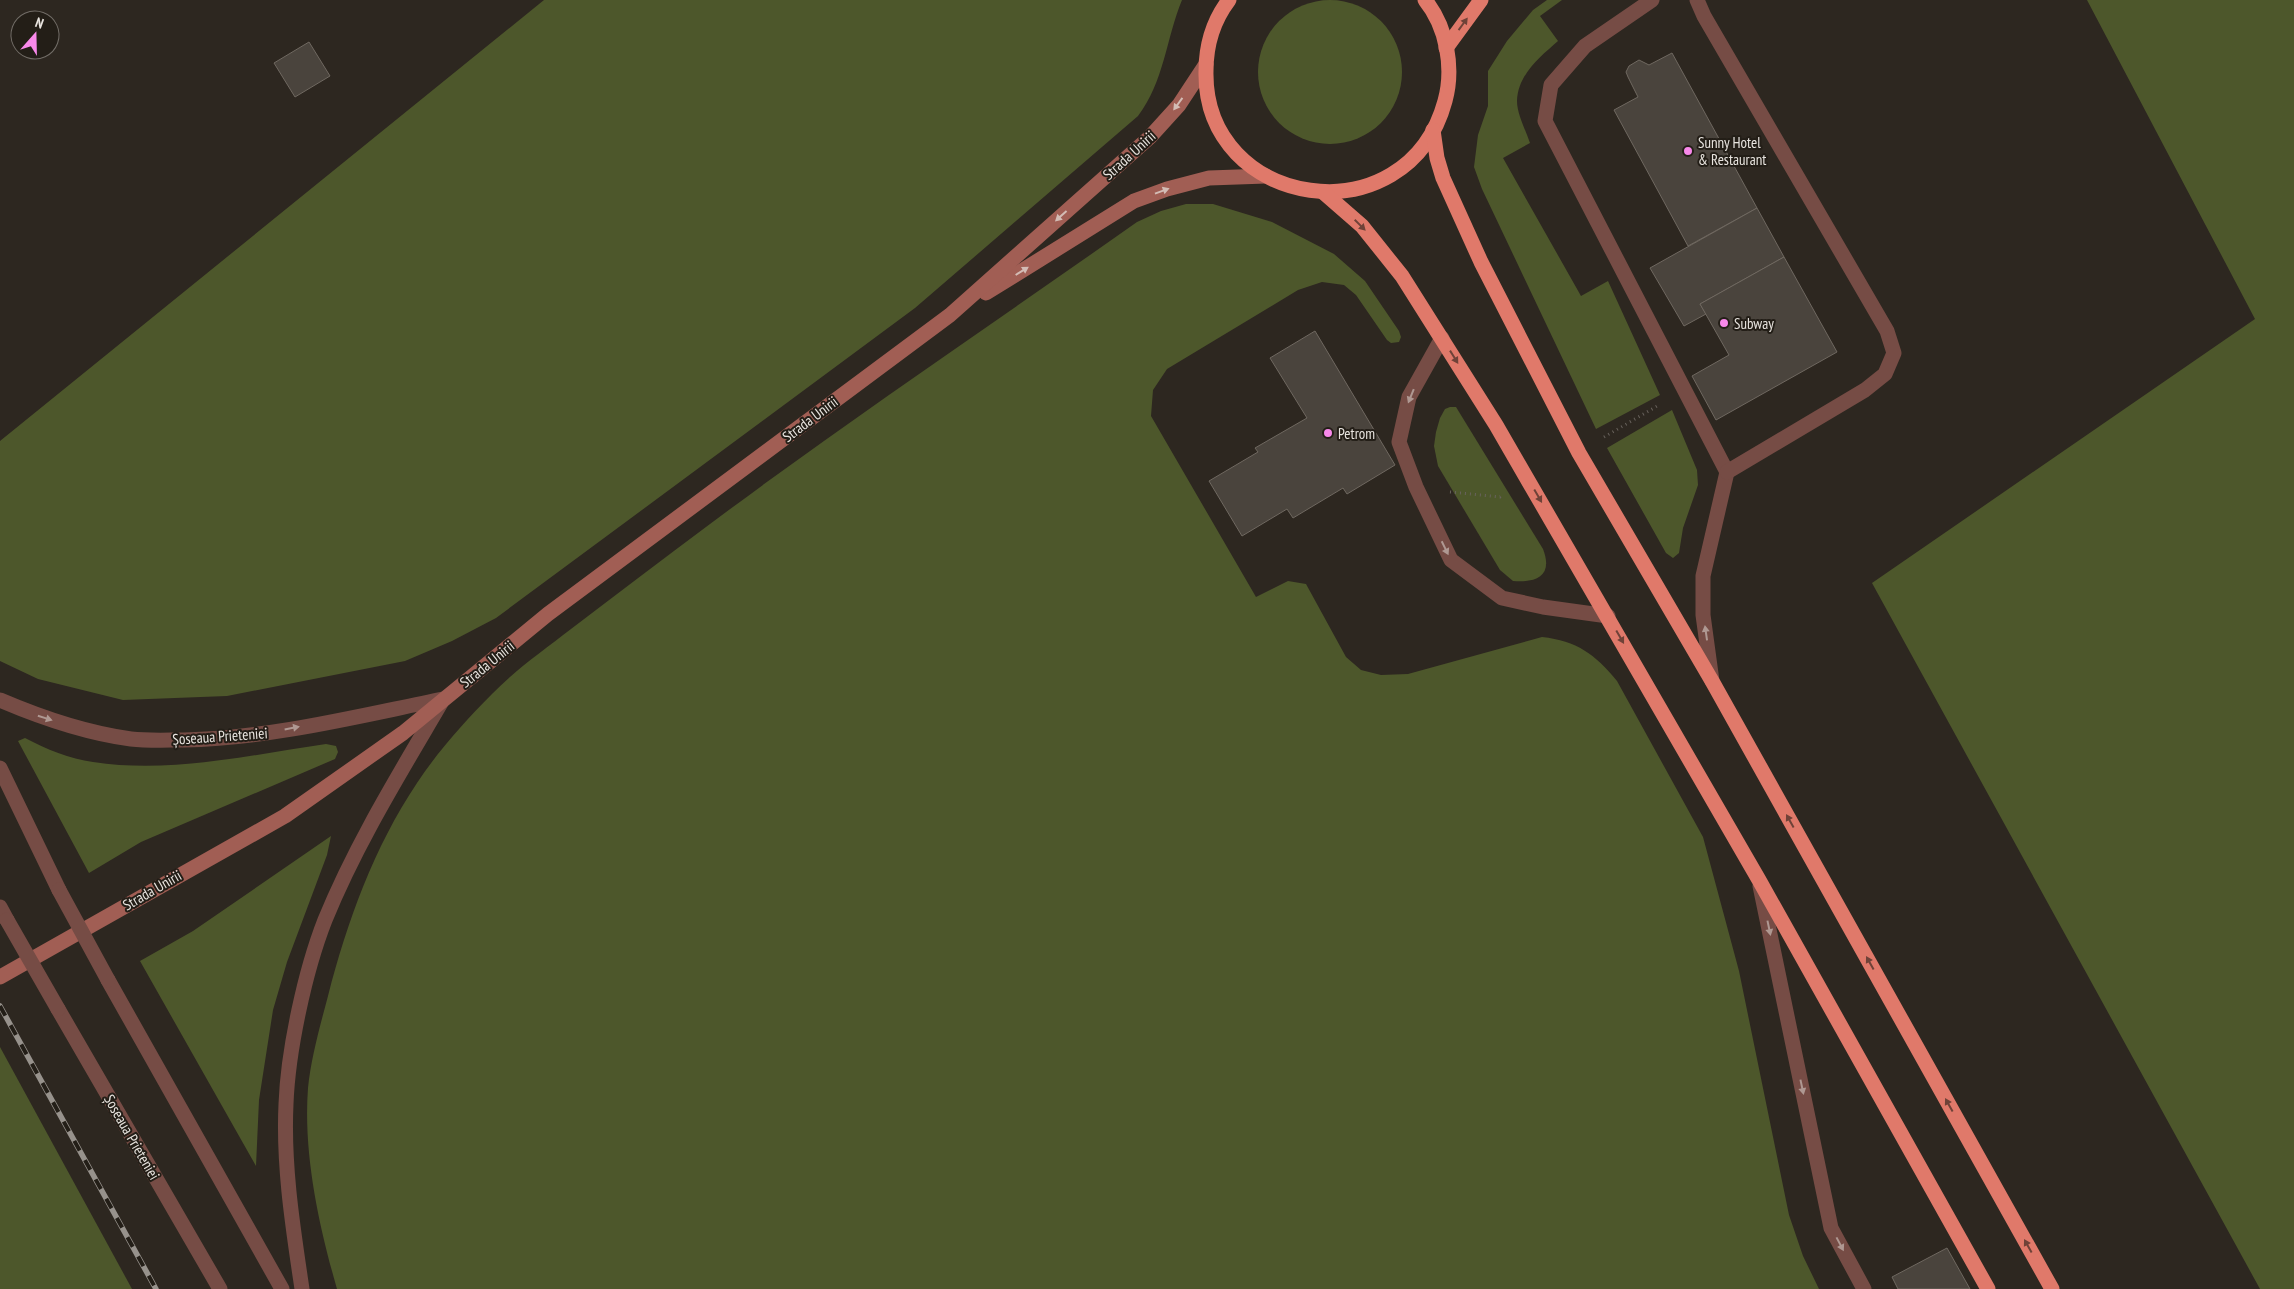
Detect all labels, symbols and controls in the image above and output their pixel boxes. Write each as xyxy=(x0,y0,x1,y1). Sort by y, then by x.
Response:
north arrow xyxy=(10,10,60,60)
text: N xyxy=(33,13,46,33)
one-way arrow xyxy=(1458,18,1469,31)
one-way arrow xyxy=(1174,98,1184,111)
street label: Strada Unirii xyxy=(1099,126,1159,184)
place label: Sunny Hotel & Restaurant xyxy=(1698,133,1766,169)
marker: Sunny Hotel & Restaurant xyxy=(1682,145,1694,157)
one-way arrow xyxy=(1155,187,1170,194)
one-way arrow xyxy=(1055,211,1068,222)
one-way arrow xyxy=(1353,219,1365,231)
one-way arrow xyxy=(1015,266,1028,275)
place label: Subway xyxy=(1734,314,1774,333)
marker: Subway xyxy=(1718,317,1730,329)
one-way arrow xyxy=(1449,351,1458,364)
one-way arrow xyxy=(1406,389,1414,404)
street label: Strada Unirii xyxy=(778,392,842,446)
place label: Petrom xyxy=(1338,424,1375,443)
marker: Petrom xyxy=(1322,427,1334,439)
one-way arrow xyxy=(1533,490,1542,503)
one-way arrow xyxy=(1441,541,1449,555)
one-way arrow xyxy=(1702,624,1710,640)
one-way arrow xyxy=(1615,630,1624,643)
street label: Strada Unirii xyxy=(456,636,518,692)
one-way arrow xyxy=(38,715,53,722)
street label: Șoseaua Prieteniei xyxy=(172,723,268,749)
one-way arrow xyxy=(284,724,300,732)
one-way arrow xyxy=(1786,814,1795,827)
street label: Strada Unirii xyxy=(119,866,185,914)
one-way arrow xyxy=(1765,920,1773,935)
one-way arrow xyxy=(1865,956,1874,969)
one-way arrow xyxy=(1798,1079,1806,1094)
street label: Șoseaua Prieteniei xyxy=(100,1091,164,1183)
one-way arrow xyxy=(1945,1097,1953,1112)
one-way arrow xyxy=(1835,1237,1844,1251)
one-way arrow xyxy=(2024,1239,2032,1254)

